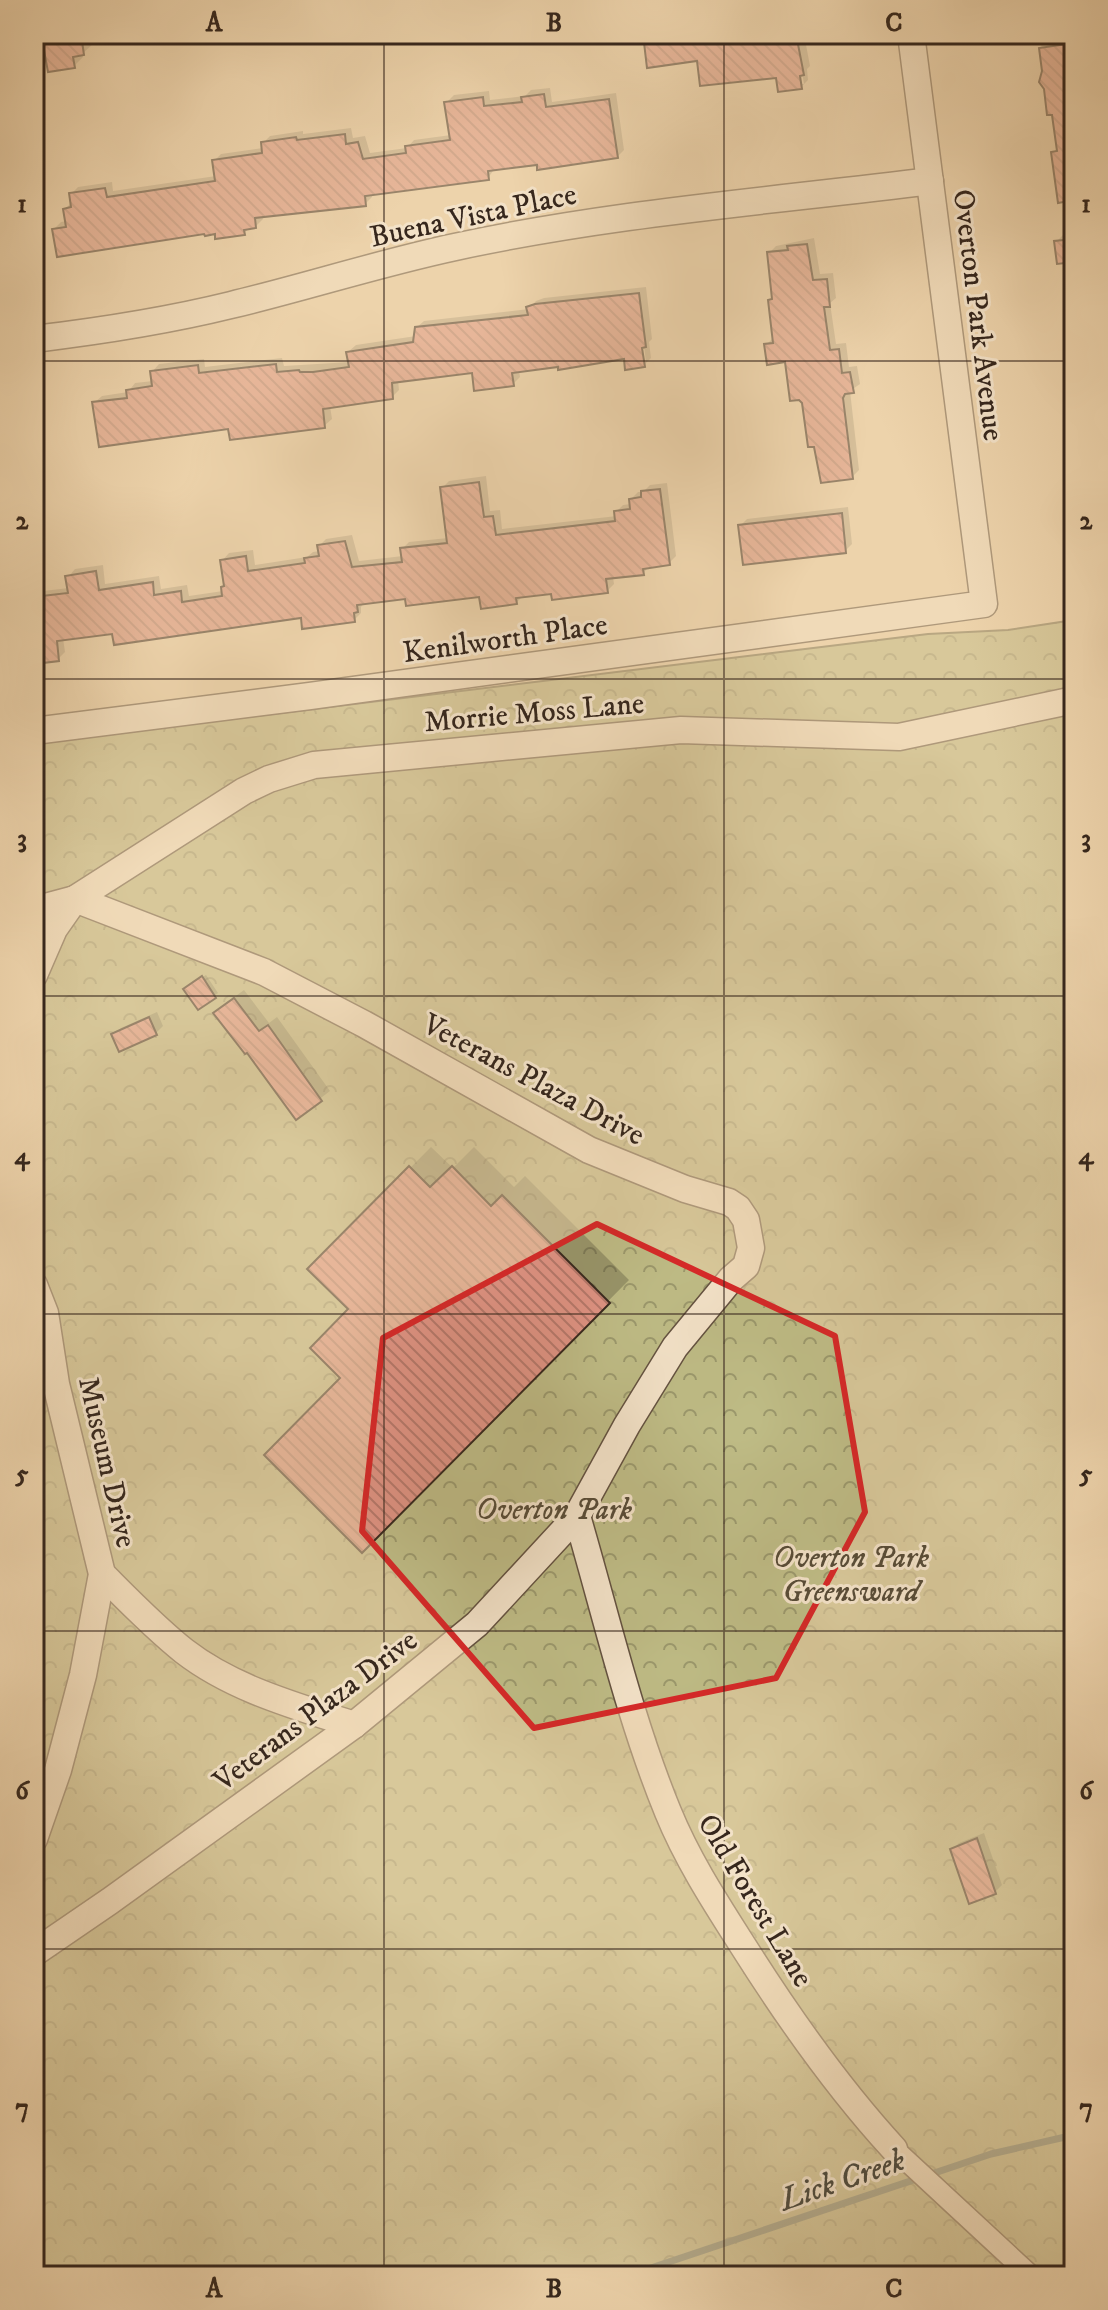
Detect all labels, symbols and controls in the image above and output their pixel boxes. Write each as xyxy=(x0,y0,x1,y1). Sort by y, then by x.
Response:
text: A xyxy=(205,7,224,40)
text: B xyxy=(546,7,562,40)
text: C xyxy=(885,7,903,40)
street label: Buena Vista Place xyxy=(367,176,580,256)
street label: Overton Park Avenue xyxy=(944,187,1011,443)
text: 1 xyxy=(17,188,27,221)
text: 1 xyxy=(1081,188,1091,221)
text: 2 xyxy=(16,505,30,538)
text: 2 xyxy=(1080,505,1094,538)
street label: Kenilworth Place xyxy=(400,607,610,672)
street label: Morrie Moss Lane xyxy=(423,685,646,742)
text: 3 xyxy=(17,823,27,856)
text: 3 xyxy=(1081,823,1091,856)
street label: Veterans Plaza Drive xyxy=(415,1006,651,1154)
text: 4 xyxy=(15,1140,31,1173)
text: 4 xyxy=(1079,1140,1095,1173)
street label: Museum Drive xyxy=(69,1373,144,1551)
text: 5 xyxy=(15,1458,29,1491)
text: 5 xyxy=(1079,1458,1093,1491)
park label: Overton Park xyxy=(476,1492,633,1529)
park label: Overton Park Greensward xyxy=(773,1540,930,1611)
street label: Veterans Plaza Drive xyxy=(206,1622,425,1801)
text: 6 xyxy=(15,1775,30,1808)
text: 6 xyxy=(1079,1775,1094,1808)
street label: Old Forest Lane xyxy=(689,1808,821,1994)
text: 7 xyxy=(15,2092,29,2125)
text: 7 xyxy=(1079,2092,1093,2125)
water label: Lick Creek xyxy=(773,2141,911,2222)
text: A xyxy=(205,2273,224,2306)
text: B xyxy=(546,2273,562,2306)
text: C xyxy=(885,2273,903,2306)

